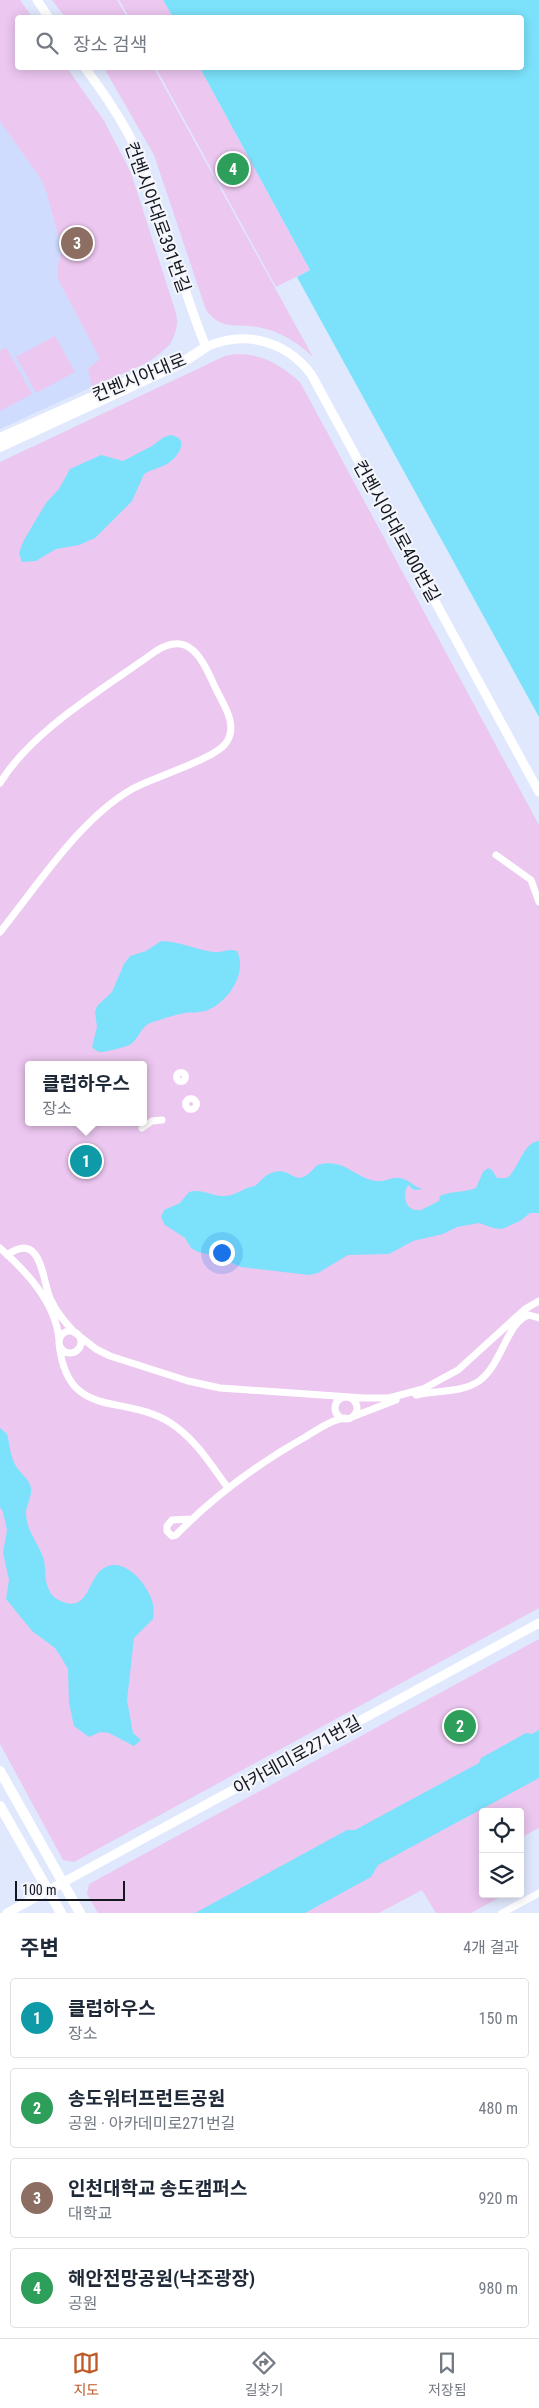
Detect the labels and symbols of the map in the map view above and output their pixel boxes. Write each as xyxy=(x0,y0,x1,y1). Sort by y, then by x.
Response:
street label: 컨벤시아대로391번길 xyxy=(121,139,195,295)
pin: 4 xyxy=(217,150,249,188)
pin: 3 xyxy=(61,224,93,262)
street label: 컨벤시아대로 xyxy=(89,349,189,405)
street label: 컨벤시아대로400번길 xyxy=(349,456,445,606)
pin: 1 xyxy=(70,1142,102,1180)
your location xyxy=(209,1240,235,1266)
pin: 2 xyxy=(444,1707,476,1745)
street label: 아카데미로271번길 xyxy=(230,1711,364,1799)
scale bar xyxy=(15,1878,125,1901)

